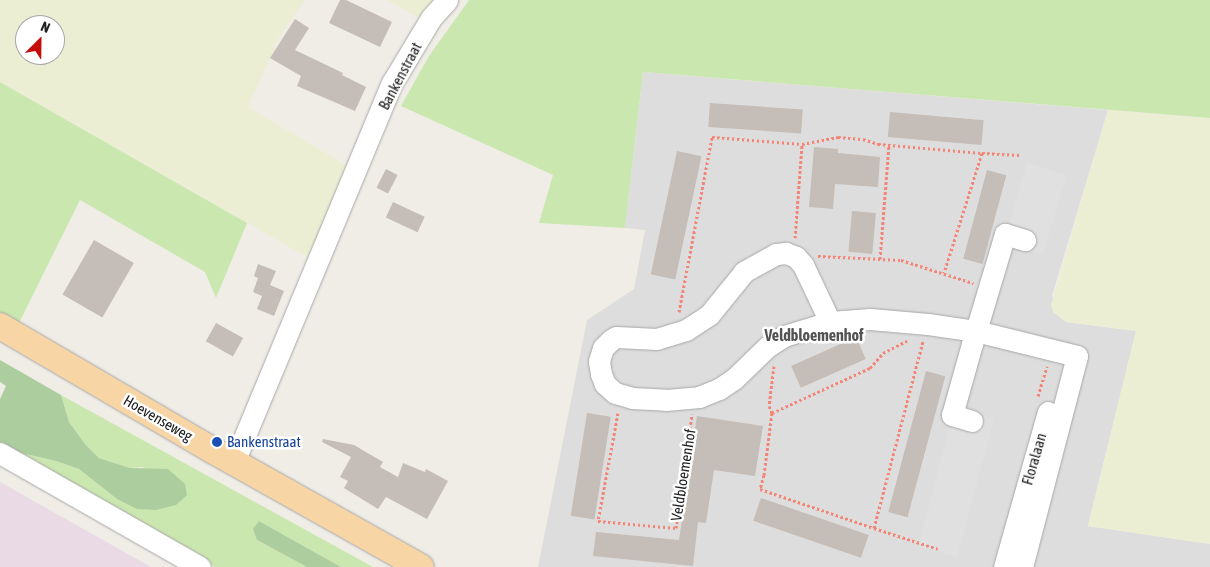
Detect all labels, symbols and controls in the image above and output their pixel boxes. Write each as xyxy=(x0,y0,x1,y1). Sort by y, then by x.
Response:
north arrow xyxy=(15,15,65,65)
text: N xyxy=(39,18,52,36)
street label: Bankenstraat xyxy=(375,39,425,113)
district label: Veldbloemenhof xyxy=(765,325,863,345)
street label: Hoevenseweg xyxy=(120,391,196,445)
street label: Veldbloemenhof xyxy=(667,428,699,522)
street label: Floralaan xyxy=(1018,431,1050,487)
place label: Bankenstraat xyxy=(227,433,301,451)
marker: Bankenstraat xyxy=(211,436,223,448)

